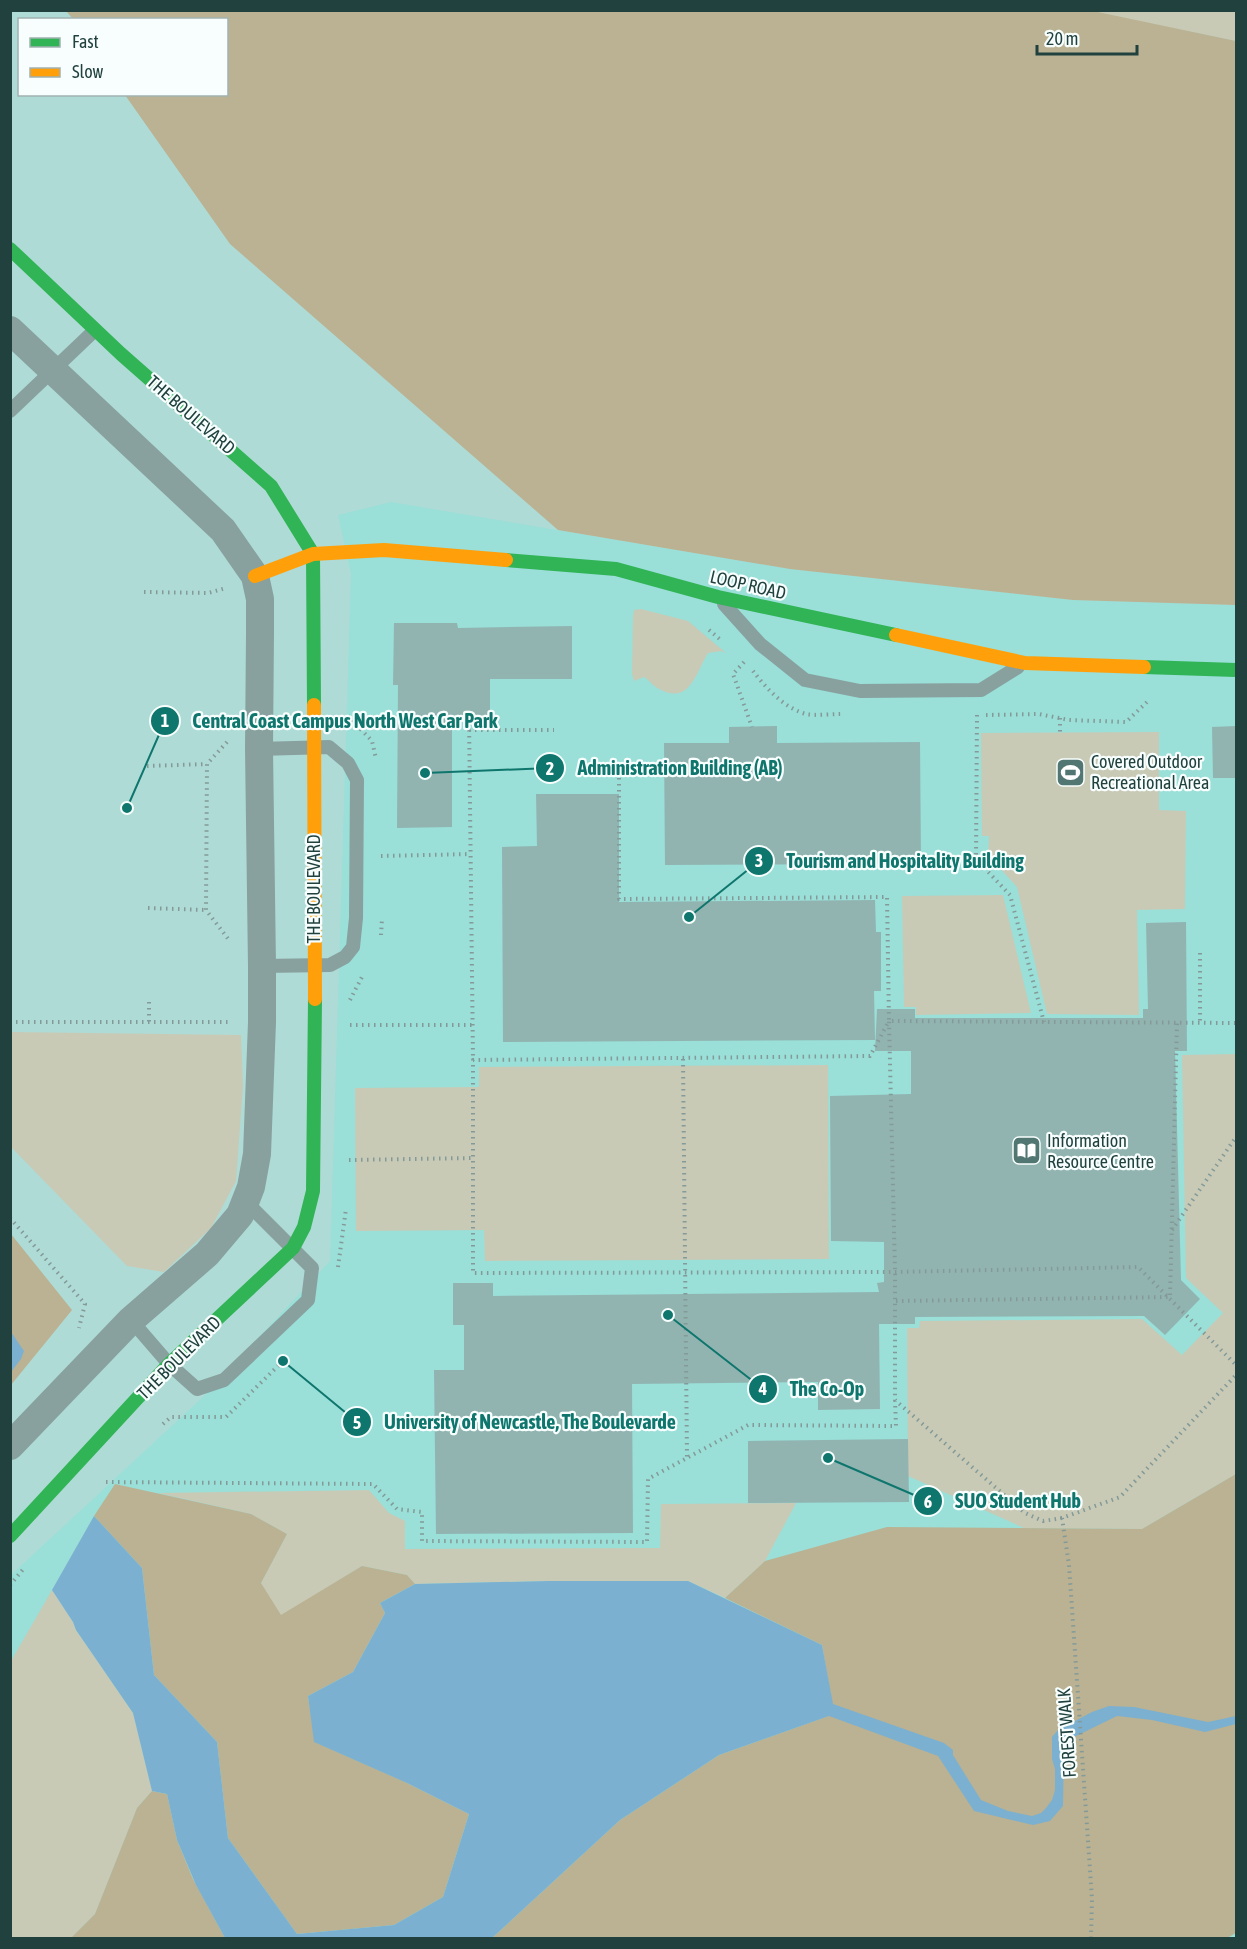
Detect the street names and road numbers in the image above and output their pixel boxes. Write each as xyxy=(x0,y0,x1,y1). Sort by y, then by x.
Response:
street label: THE BOULEVARD xyxy=(143,371,239,458)
street label: LOOP ROAD xyxy=(708,566,788,603)
street label: THE BOULEVARD xyxy=(303,834,324,944)
street label: THE BOULEVARD xyxy=(133,1312,225,1404)
street label: FOREST WALK xyxy=(1053,1687,1080,1778)

